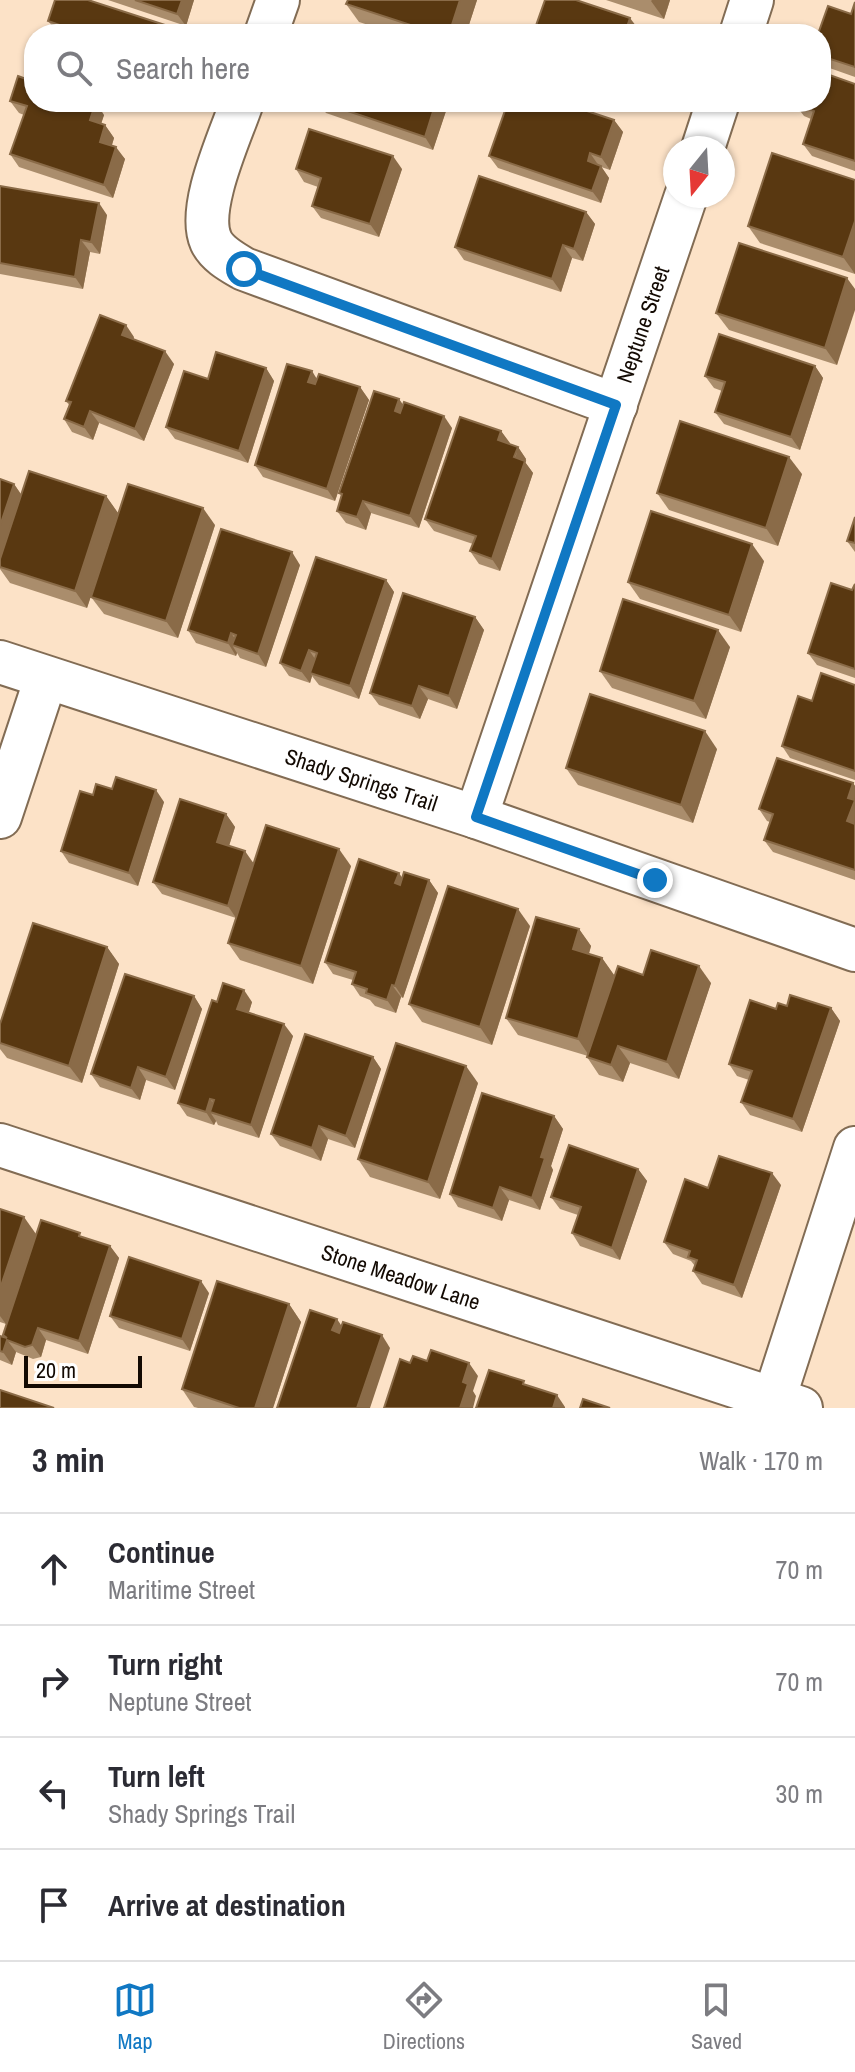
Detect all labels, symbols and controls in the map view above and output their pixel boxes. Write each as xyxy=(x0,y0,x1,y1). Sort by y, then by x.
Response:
search box xyxy=(24,24,831,112)
icon: search xyxy=(52,46,96,90)
text: Search here xyxy=(116,48,250,88)
north arrow xyxy=(663,136,735,208)
route start xyxy=(226,251,262,287)
street label: Neptune Street xyxy=(609,262,676,387)
street label: Shady Springs Trail xyxy=(281,741,441,818)
route end xyxy=(637,862,673,898)
street label: Stone Meadow Lane xyxy=(318,1237,484,1317)
scale bar xyxy=(24,1352,142,1388)
text: 20 m xyxy=(36,1355,76,1385)
text: 3 min xyxy=(32,1437,105,1483)
text: Walk · 170 m xyxy=(699,1443,823,1478)
text: Continue xyxy=(108,1532,215,1572)
icon: ahead xyxy=(32,1547,76,1591)
text: 70 m xyxy=(776,1552,823,1587)
text: Maritime Street xyxy=(108,1572,255,1607)
text: Turn right xyxy=(108,1644,222,1684)
icon: right xyxy=(32,1659,76,1703)
text: 70 m xyxy=(776,1664,823,1699)
text: Neptune Street xyxy=(108,1684,251,1719)
text: Turn left xyxy=(108,1756,205,1796)
icon: left xyxy=(32,1771,76,1815)
text: 30 m xyxy=(776,1776,823,1811)
text: Shady Springs Trail xyxy=(108,1796,295,1831)
icon: arrive xyxy=(32,1883,76,1927)
text: Arrive at destination xyxy=(108,1885,346,1925)
tab: Map xyxy=(113,1978,157,2056)
tab: Directions xyxy=(383,1978,465,2056)
tab: Saved xyxy=(691,1978,742,2056)

